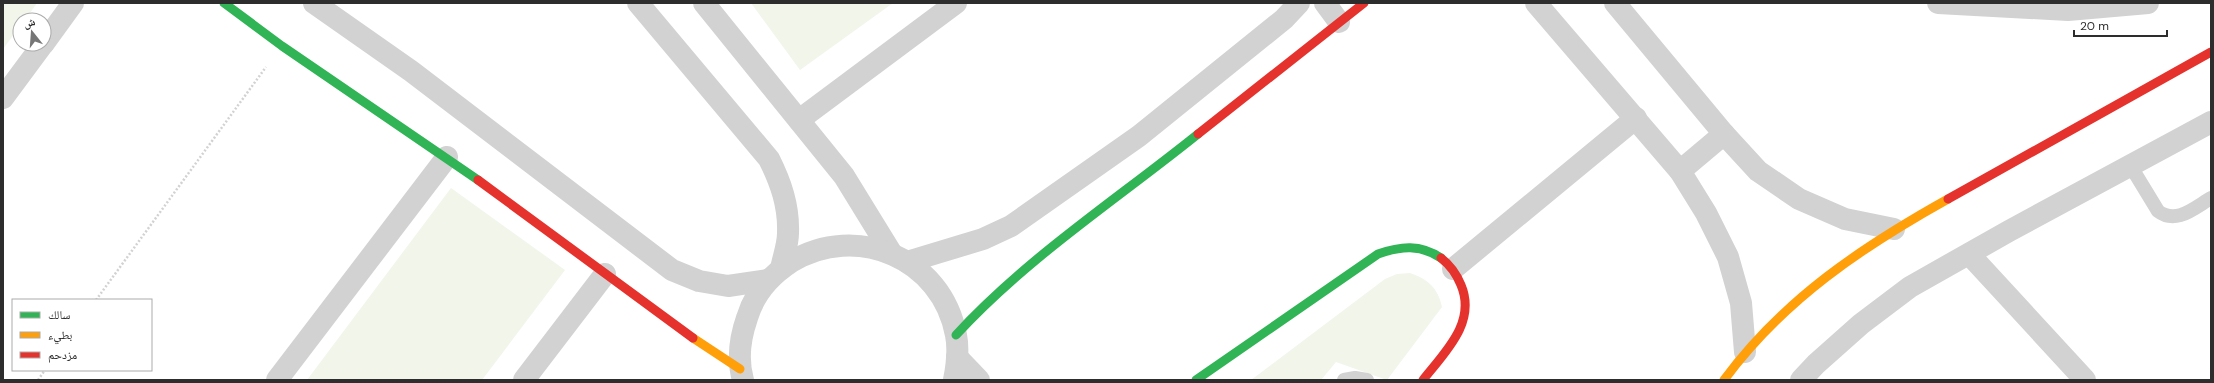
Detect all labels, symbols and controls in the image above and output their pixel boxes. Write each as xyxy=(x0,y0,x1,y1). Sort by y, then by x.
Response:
north arrow xyxy=(12,12,52,52)
scale bar xyxy=(2074,12,2167,38)
text: ش xyxy=(21,14,37,32)
text: 20 m xyxy=(2080,18,2109,34)
legend xyxy=(12,299,152,371)
text: سالك xyxy=(48,307,70,323)
text: بطيء xyxy=(48,327,72,345)
text: مزدحم xyxy=(48,347,77,363)

